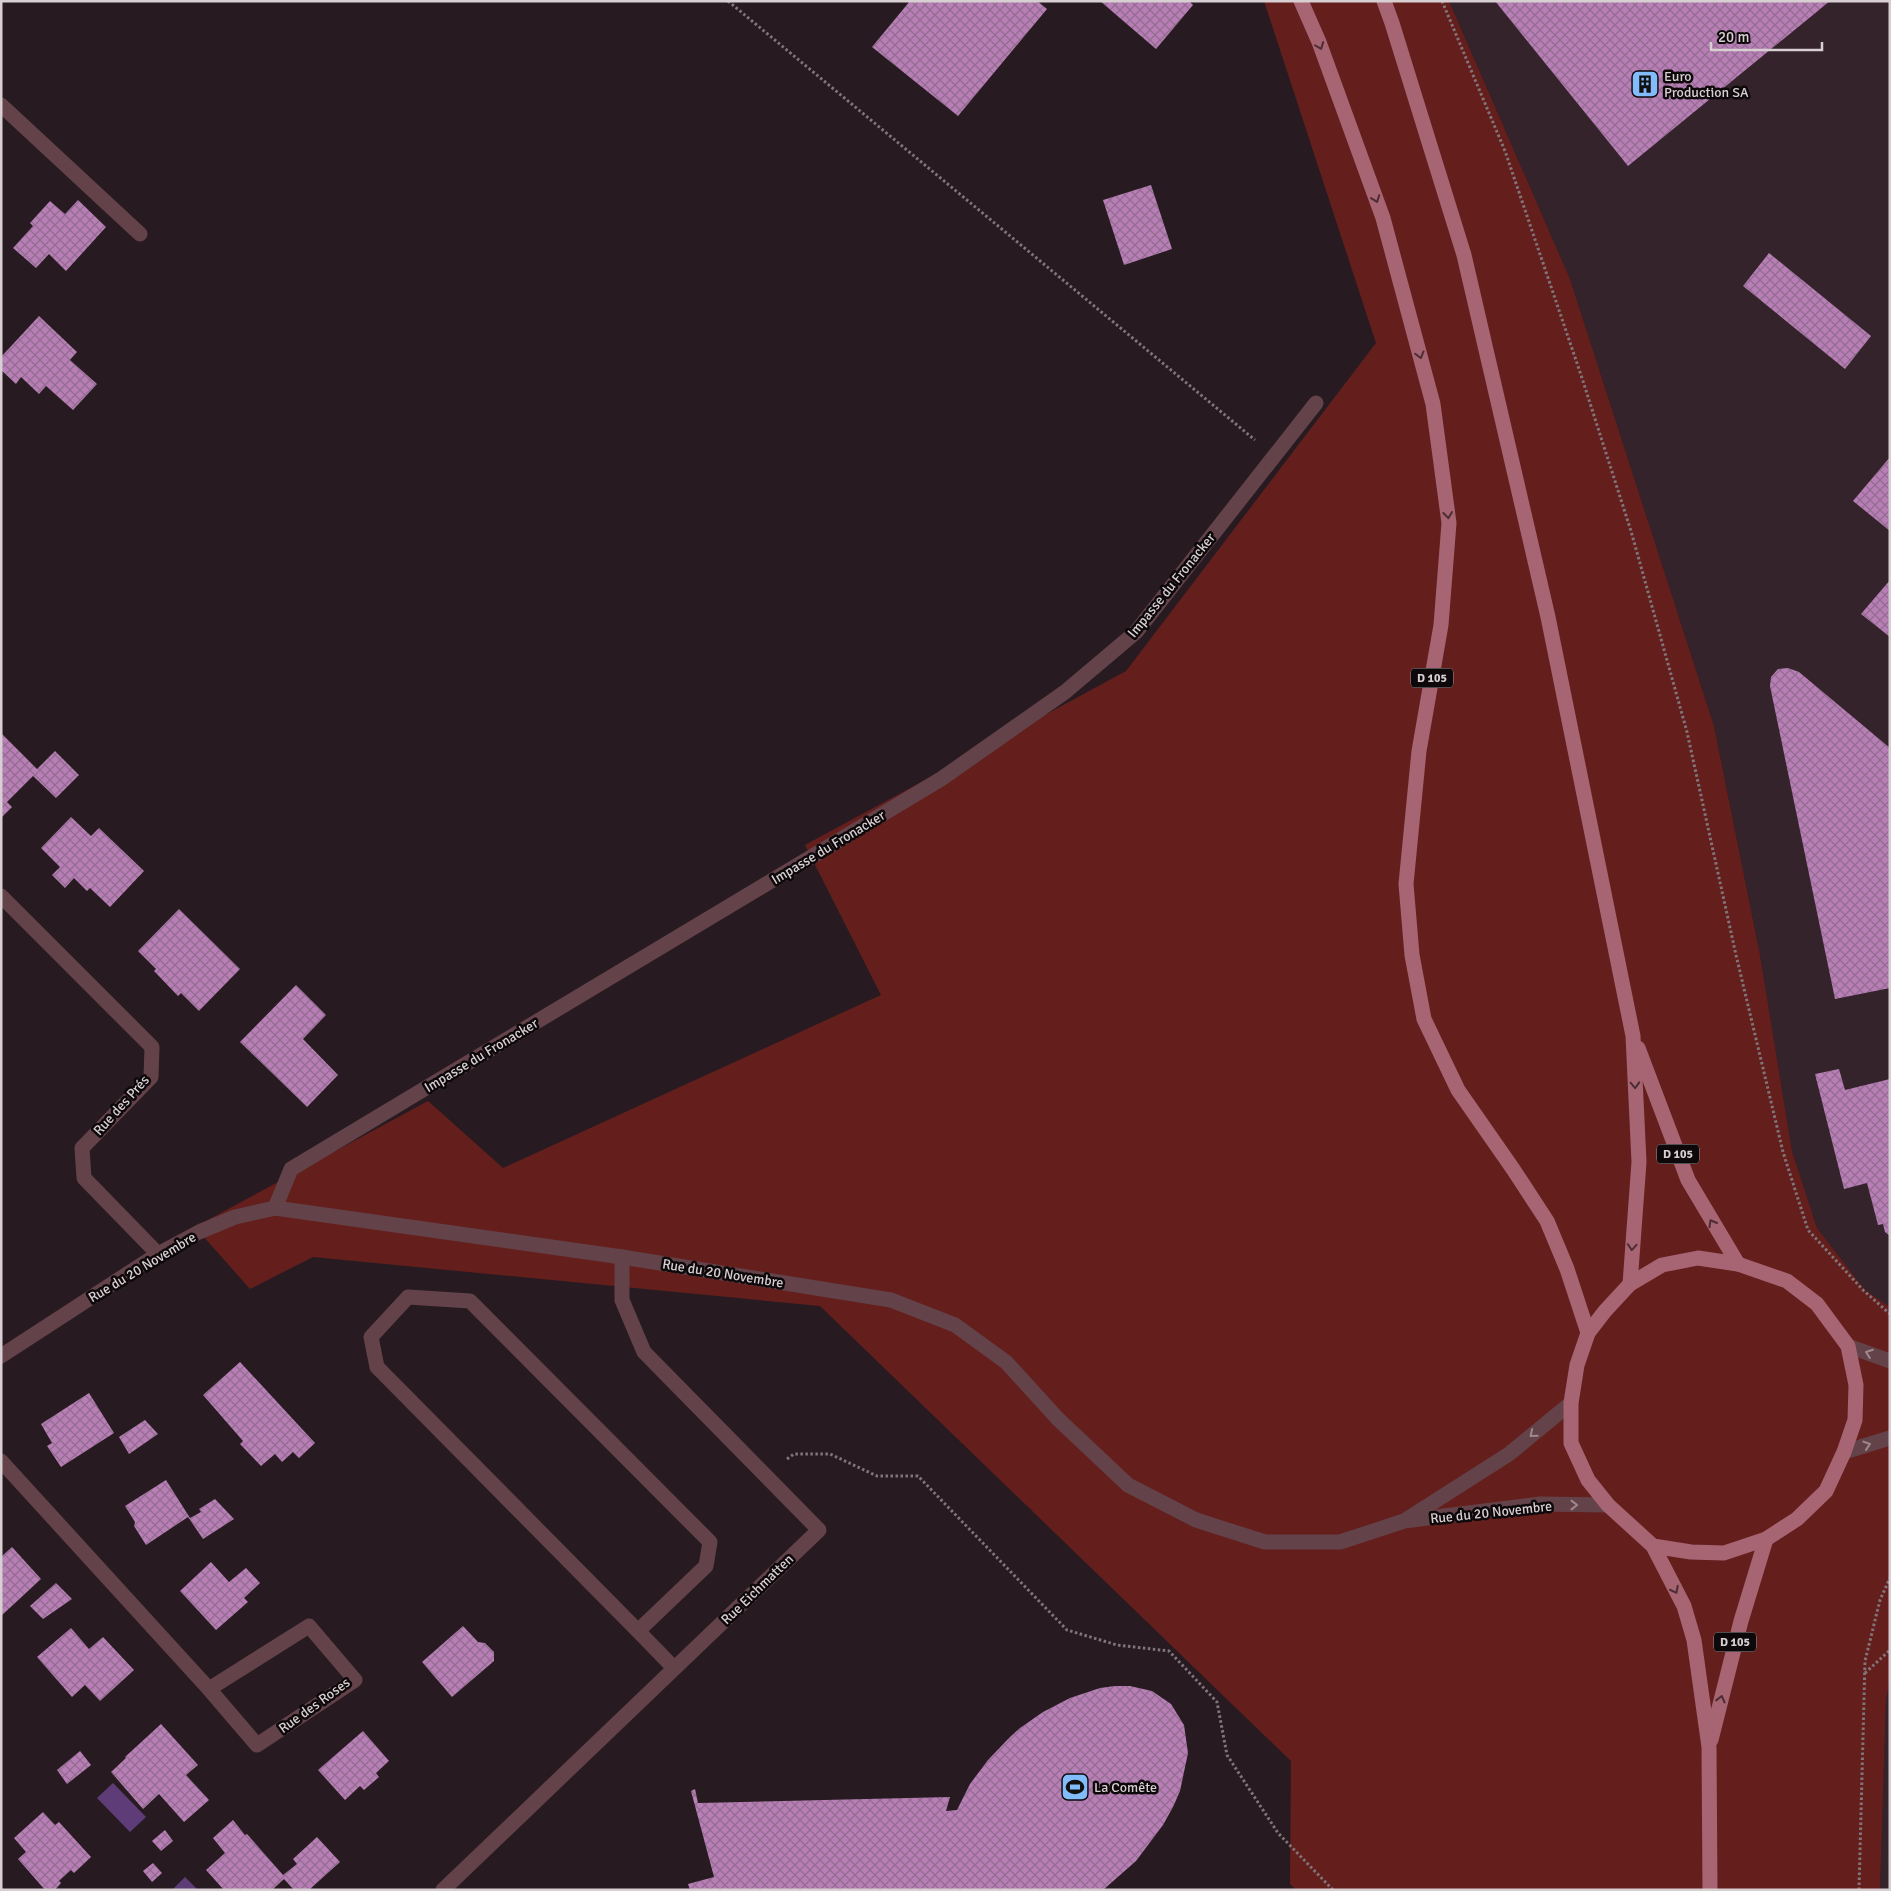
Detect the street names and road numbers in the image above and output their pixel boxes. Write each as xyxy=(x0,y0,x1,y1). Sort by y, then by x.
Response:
street label: Impasse du Fronacker xyxy=(1124,529,1219,641)
road number: D 105 xyxy=(1411,668,1453,688)
street label: Impasse du Fronacker xyxy=(768,806,889,888)
street label: Impasse du Fronacker xyxy=(421,1014,542,1096)
street label: Rue des Prés xyxy=(90,1072,153,1139)
road number: D 105 xyxy=(1657,1144,1699,1164)
street label: Rue du 20 Novembre xyxy=(85,1229,199,1306)
street label: Rue du 20 Novembre xyxy=(661,1256,785,1291)
street label: Rue du 20 Novembre xyxy=(1429,1498,1553,1527)
street label: Rue Eichmatten xyxy=(718,1551,797,1628)
road number: D 105 xyxy=(1714,1632,1756,1651)
street label: Rue des Roses xyxy=(275,1674,353,1737)

